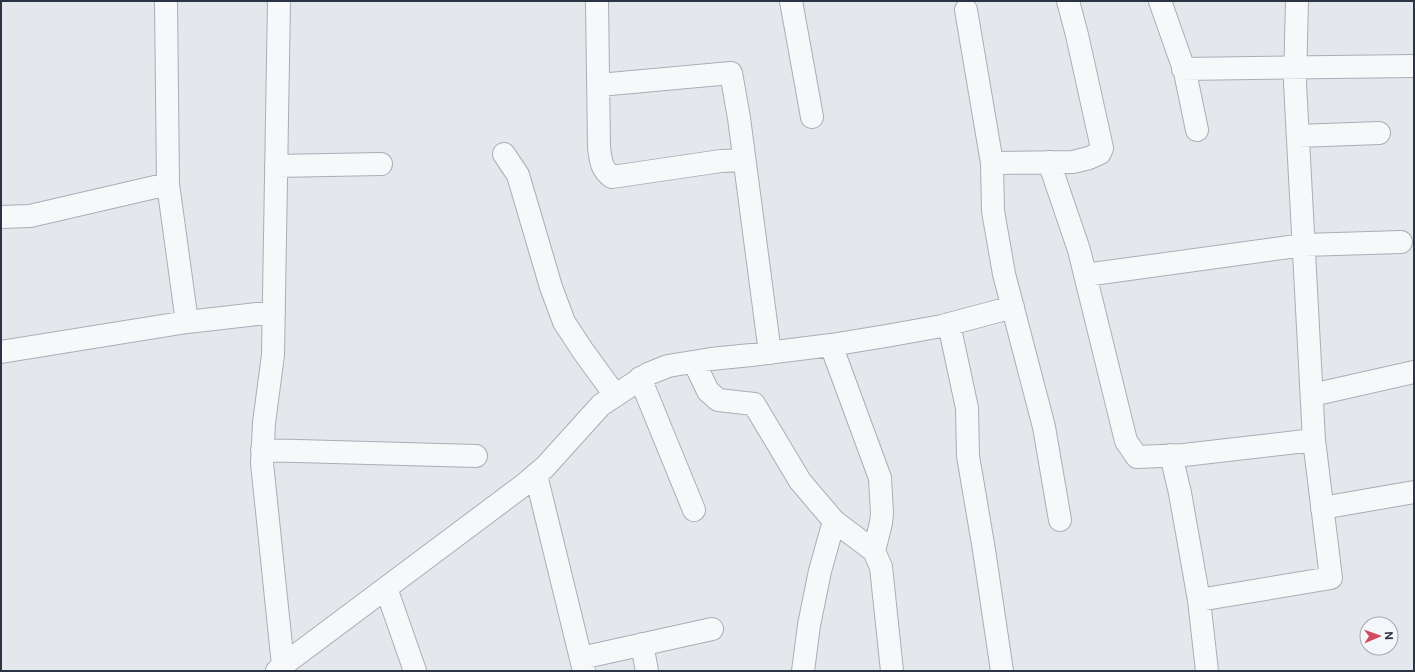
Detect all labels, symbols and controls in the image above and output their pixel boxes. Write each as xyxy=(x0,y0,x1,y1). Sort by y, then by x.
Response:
north arrow xyxy=(1359,616,1399,656)
text: N xyxy=(1383,631,1395,640)

